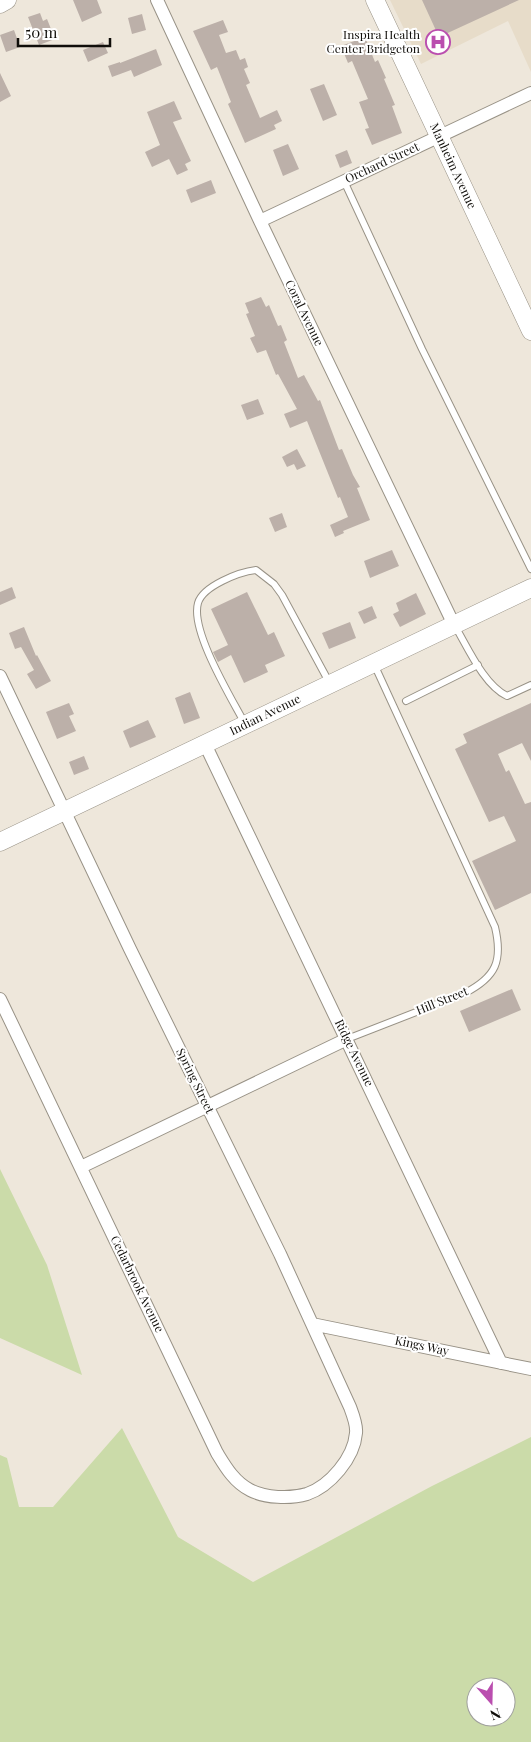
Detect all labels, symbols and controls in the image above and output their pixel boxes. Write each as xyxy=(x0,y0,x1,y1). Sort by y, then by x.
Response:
scale bar xyxy=(18,15,110,47)
text: 50 m xyxy=(25,22,58,42)
place label: Inspira Health Center Bridgeton xyxy=(327,26,420,56)
hospital icon: Inspira Health Center Bridgeton xyxy=(425,29,451,55)
street label: Manheim Avenue xyxy=(427,120,481,211)
street label: Orchard Street xyxy=(342,138,422,186)
street label: Coral Avenue xyxy=(282,277,328,348)
street label: Indian Avenue xyxy=(226,690,303,738)
street label: Hill Street xyxy=(413,982,471,1018)
street label: Ridge Avenue xyxy=(332,1016,378,1089)
street label: Spring Street xyxy=(173,1045,219,1117)
street label: Cedarbrook Avenue xyxy=(107,1232,168,1335)
street label: Kings Way xyxy=(394,1331,451,1359)
north arrow xyxy=(466,1677,516,1727)
text: N xyxy=(488,1704,504,1725)

